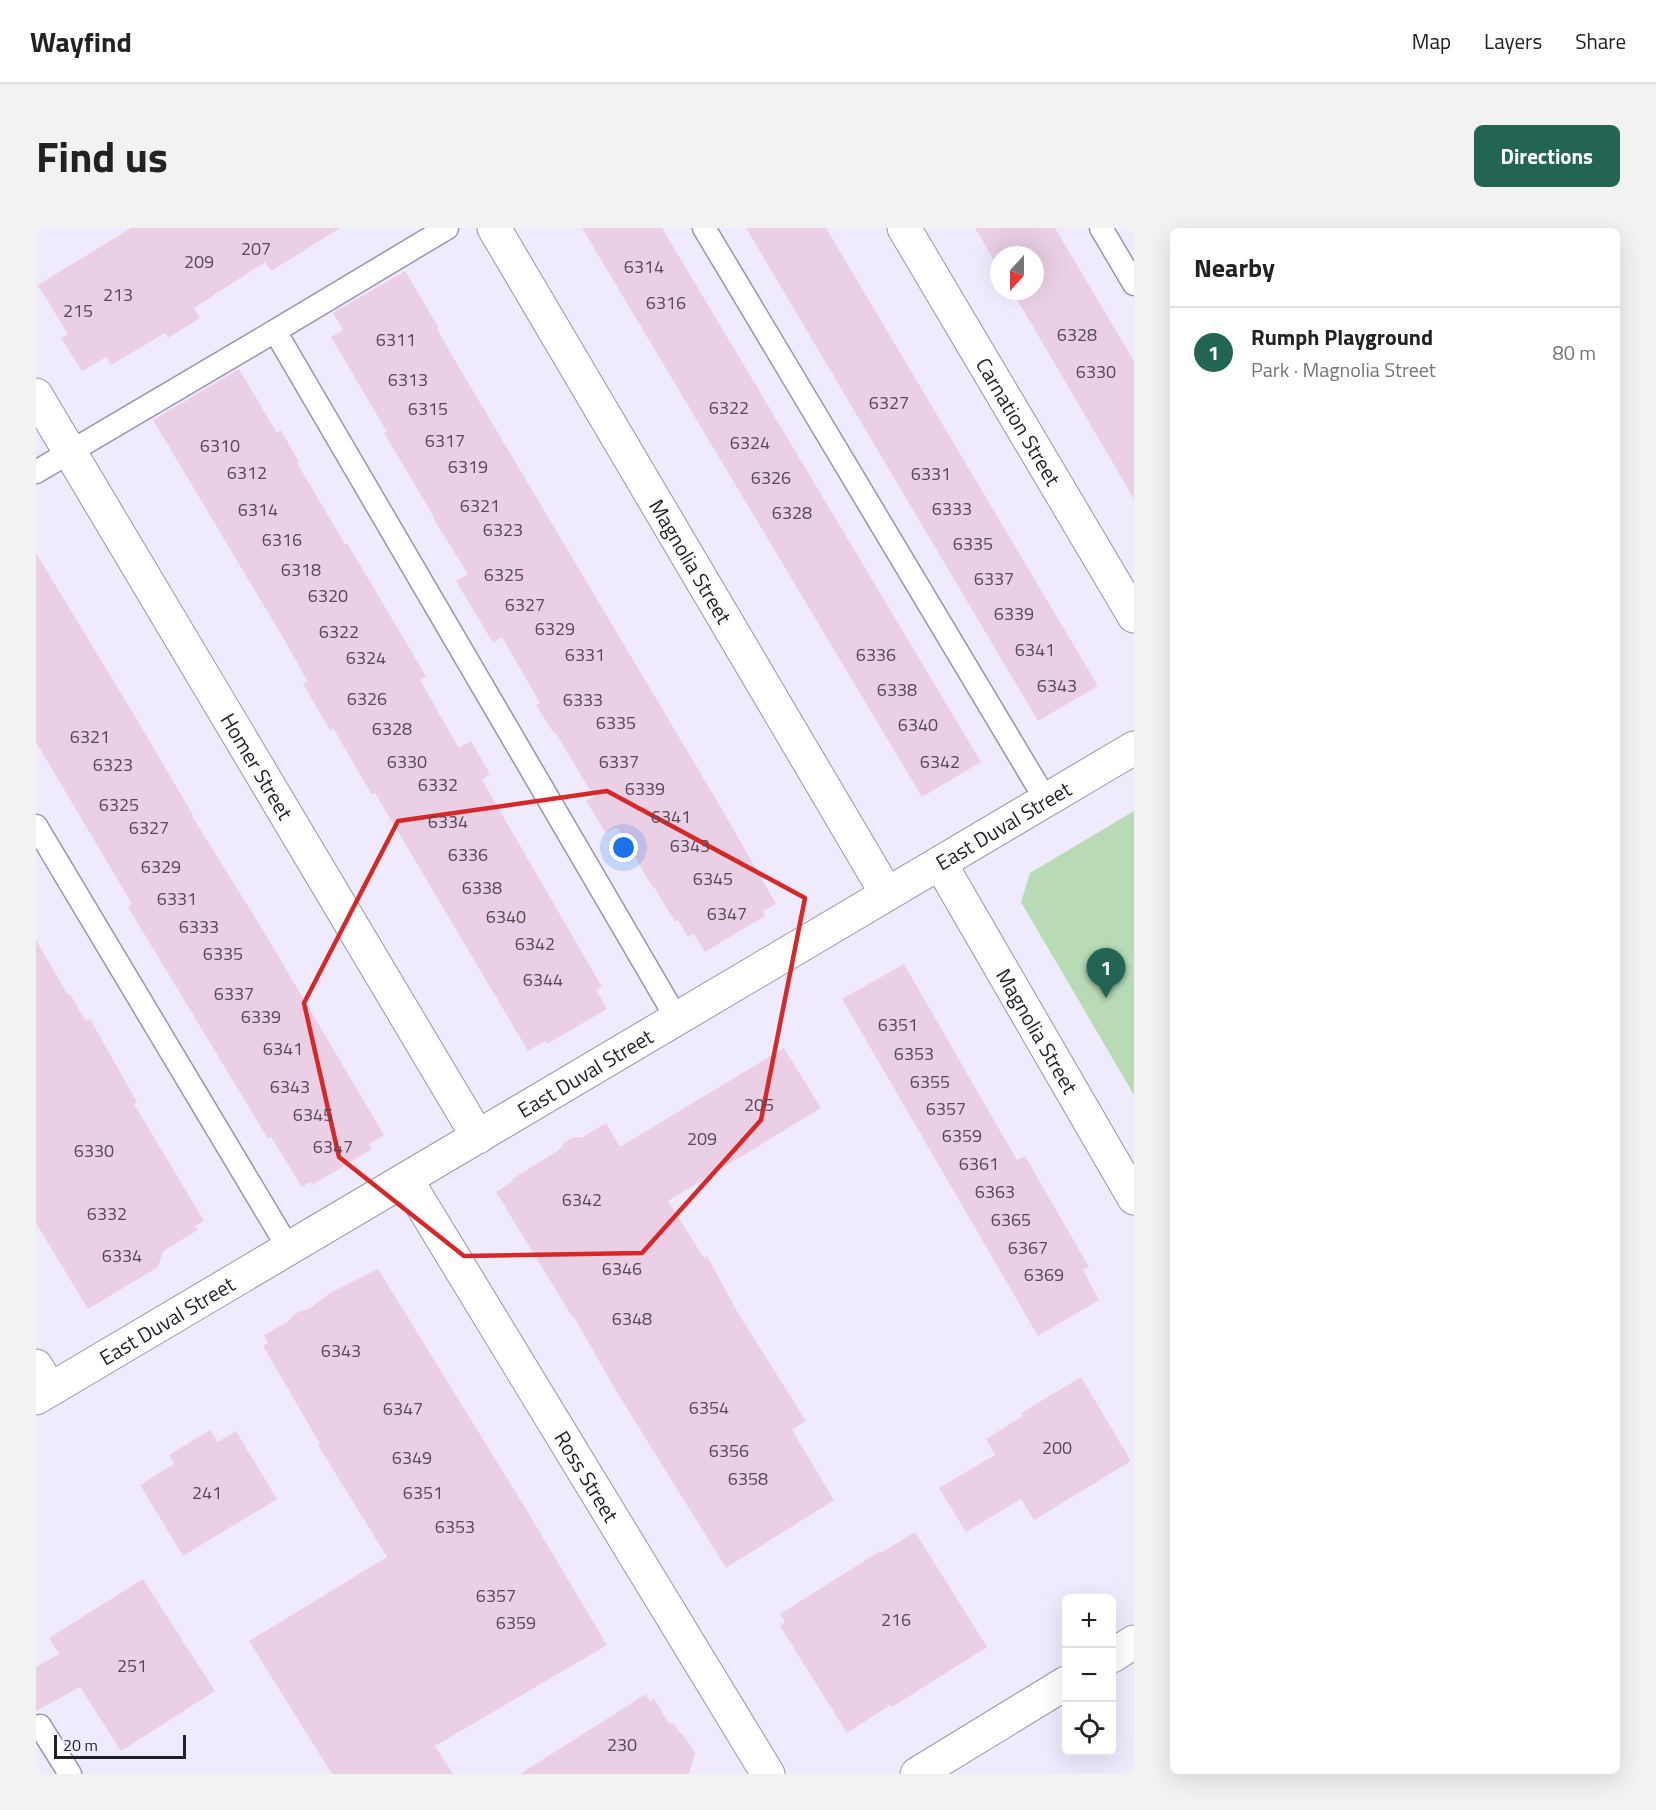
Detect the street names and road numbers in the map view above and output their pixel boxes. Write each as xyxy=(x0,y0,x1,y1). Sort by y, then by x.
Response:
street label: Carnation Street xyxy=(968,351,1070,492)
street label: Magnolia Street xyxy=(641,493,740,630)
street label: Homer Street xyxy=(213,707,302,826)
street label: East Duval Street xyxy=(929,772,1078,878)
street label: Magnolia Street xyxy=(988,962,1086,1100)
street label: East Duval Street xyxy=(511,1020,659,1126)
street label: East Duval Street xyxy=(93,1268,241,1373)
street label: Ross Street xyxy=(547,1424,627,1529)

